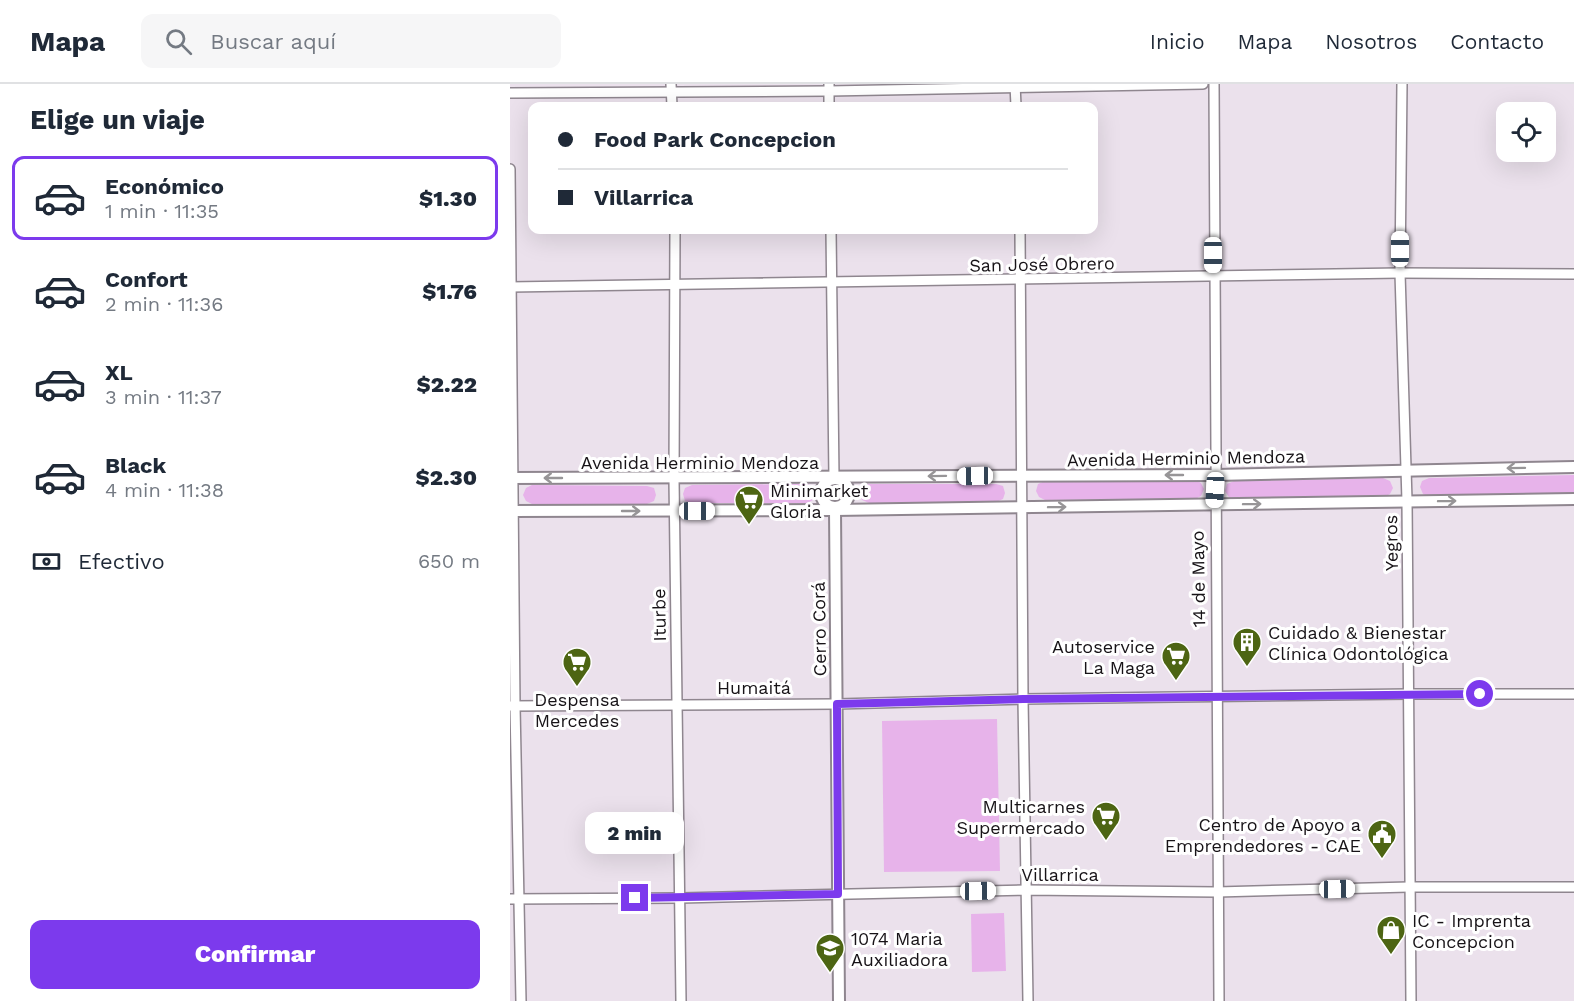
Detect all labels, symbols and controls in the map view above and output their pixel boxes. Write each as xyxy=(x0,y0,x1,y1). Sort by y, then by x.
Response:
search box xyxy=(141,14,561,68)
text: Mapa xyxy=(30,25,105,58)
icon: search xyxy=(162,25,195,58)
text: Buscar aquí xyxy=(210,29,336,54)
text: Inicio xyxy=(1150,29,1205,54)
text: Mapa xyxy=(1238,29,1292,54)
text: Nosotros xyxy=(1325,29,1417,54)
text: Contacto xyxy=(1450,29,1544,54)
map controls xyxy=(1496,102,1556,162)
button: locate xyxy=(1496,102,1556,162)
text: Elige un viaje xyxy=(30,104,205,136)
text: Food Park Concepcion xyxy=(594,127,836,152)
icon: car xyxy=(33,171,87,225)
text: Económico xyxy=(105,174,224,199)
text: Villarrica xyxy=(594,185,693,210)
text: $1.30 xyxy=(419,186,477,211)
text: 1 min · 11:35 xyxy=(105,199,219,223)
car xyxy=(1391,231,1409,267)
car xyxy=(1204,237,1222,273)
street label: San José Obrero xyxy=(969,252,1115,276)
icon: car xyxy=(33,264,87,318)
text: Confort xyxy=(105,267,188,292)
text: $1.76 xyxy=(422,279,477,304)
text: 2 min · 11:36 xyxy=(105,292,223,316)
icon: car xyxy=(33,357,87,411)
text: XL xyxy=(105,360,133,385)
text: $2.22 xyxy=(417,372,477,397)
text: 3 min · 11:37 xyxy=(105,385,222,409)
street label: Avenida Herminio Mendoza xyxy=(1067,445,1305,471)
icon: car xyxy=(33,450,87,504)
street label: Avenida Herminio Mendoza xyxy=(581,452,819,473)
text: Black xyxy=(105,453,166,478)
one-way arrow xyxy=(1506,463,1526,474)
text: $2.30 xyxy=(416,465,477,490)
car xyxy=(957,467,993,485)
one-way arrow xyxy=(1164,469,1184,481)
one-way arrow xyxy=(927,471,947,482)
car xyxy=(1205,472,1225,508)
one-way arrow xyxy=(543,473,563,484)
text: 4 min · 11:38 xyxy=(105,478,224,502)
place label: Minimarket Gloria xyxy=(770,480,869,522)
supermarket icon: Minimarket Gloria xyxy=(733,484,765,526)
one-way arrow xyxy=(1437,495,1457,507)
one-way arrow xyxy=(1242,498,1262,509)
one-way arrow xyxy=(1047,501,1067,513)
car xyxy=(679,502,715,520)
one-way arrow xyxy=(621,505,641,517)
street label: Yegros xyxy=(1380,515,1402,571)
street label: 14 de Mayo xyxy=(1187,530,1209,628)
icon: cash xyxy=(30,545,63,578)
text: Efectivo xyxy=(78,549,165,574)
text: 650 m xyxy=(418,549,480,573)
street label: Cerro Corá xyxy=(808,582,830,676)
street label: Iturbe xyxy=(648,588,670,642)
place label: Cuidado & Bienestar Clínica Odontológica xyxy=(1268,622,1448,664)
building icon: Cuidado & Bienestar Clínica Odontológica xyxy=(1231,626,1263,668)
place label: Autoservice La Maga xyxy=(1052,636,1155,678)
supermarket icon: Autoservice La Maga xyxy=(1160,640,1192,682)
supermarket icon: Despensa Mercedes xyxy=(561,646,593,688)
street label: Humaitá xyxy=(717,677,791,698)
route start xyxy=(1466,680,1493,707)
place label: Despensa Mercedes xyxy=(534,689,620,731)
place label: Multicarnes Supermercado xyxy=(956,796,1085,838)
supermarket icon: Multicarnes Supermercado xyxy=(1090,800,1122,842)
callout: 2 min xyxy=(586,811,684,853)
place label: Centro de Apoyo a Emprendedores - CAE xyxy=(1165,814,1361,856)
public building icon: Centro de Apoyo a Emprendedores - CAE xyxy=(1366,818,1398,860)
text: 2 min xyxy=(607,821,662,845)
street label: Villarrica xyxy=(1021,864,1099,885)
car xyxy=(1319,880,1355,898)
car xyxy=(960,882,996,900)
route end xyxy=(621,884,648,911)
place label: IC - Imprenta Concepcion xyxy=(1412,910,1531,952)
shop icon: IC - Imprenta Concepcion xyxy=(1375,914,1407,956)
button: Confirmar xyxy=(30,920,480,989)
place label: 1074 Maria Auxiliadora xyxy=(851,928,948,970)
school or university icon: 1074 Maria Auxiliadora xyxy=(814,932,846,974)

